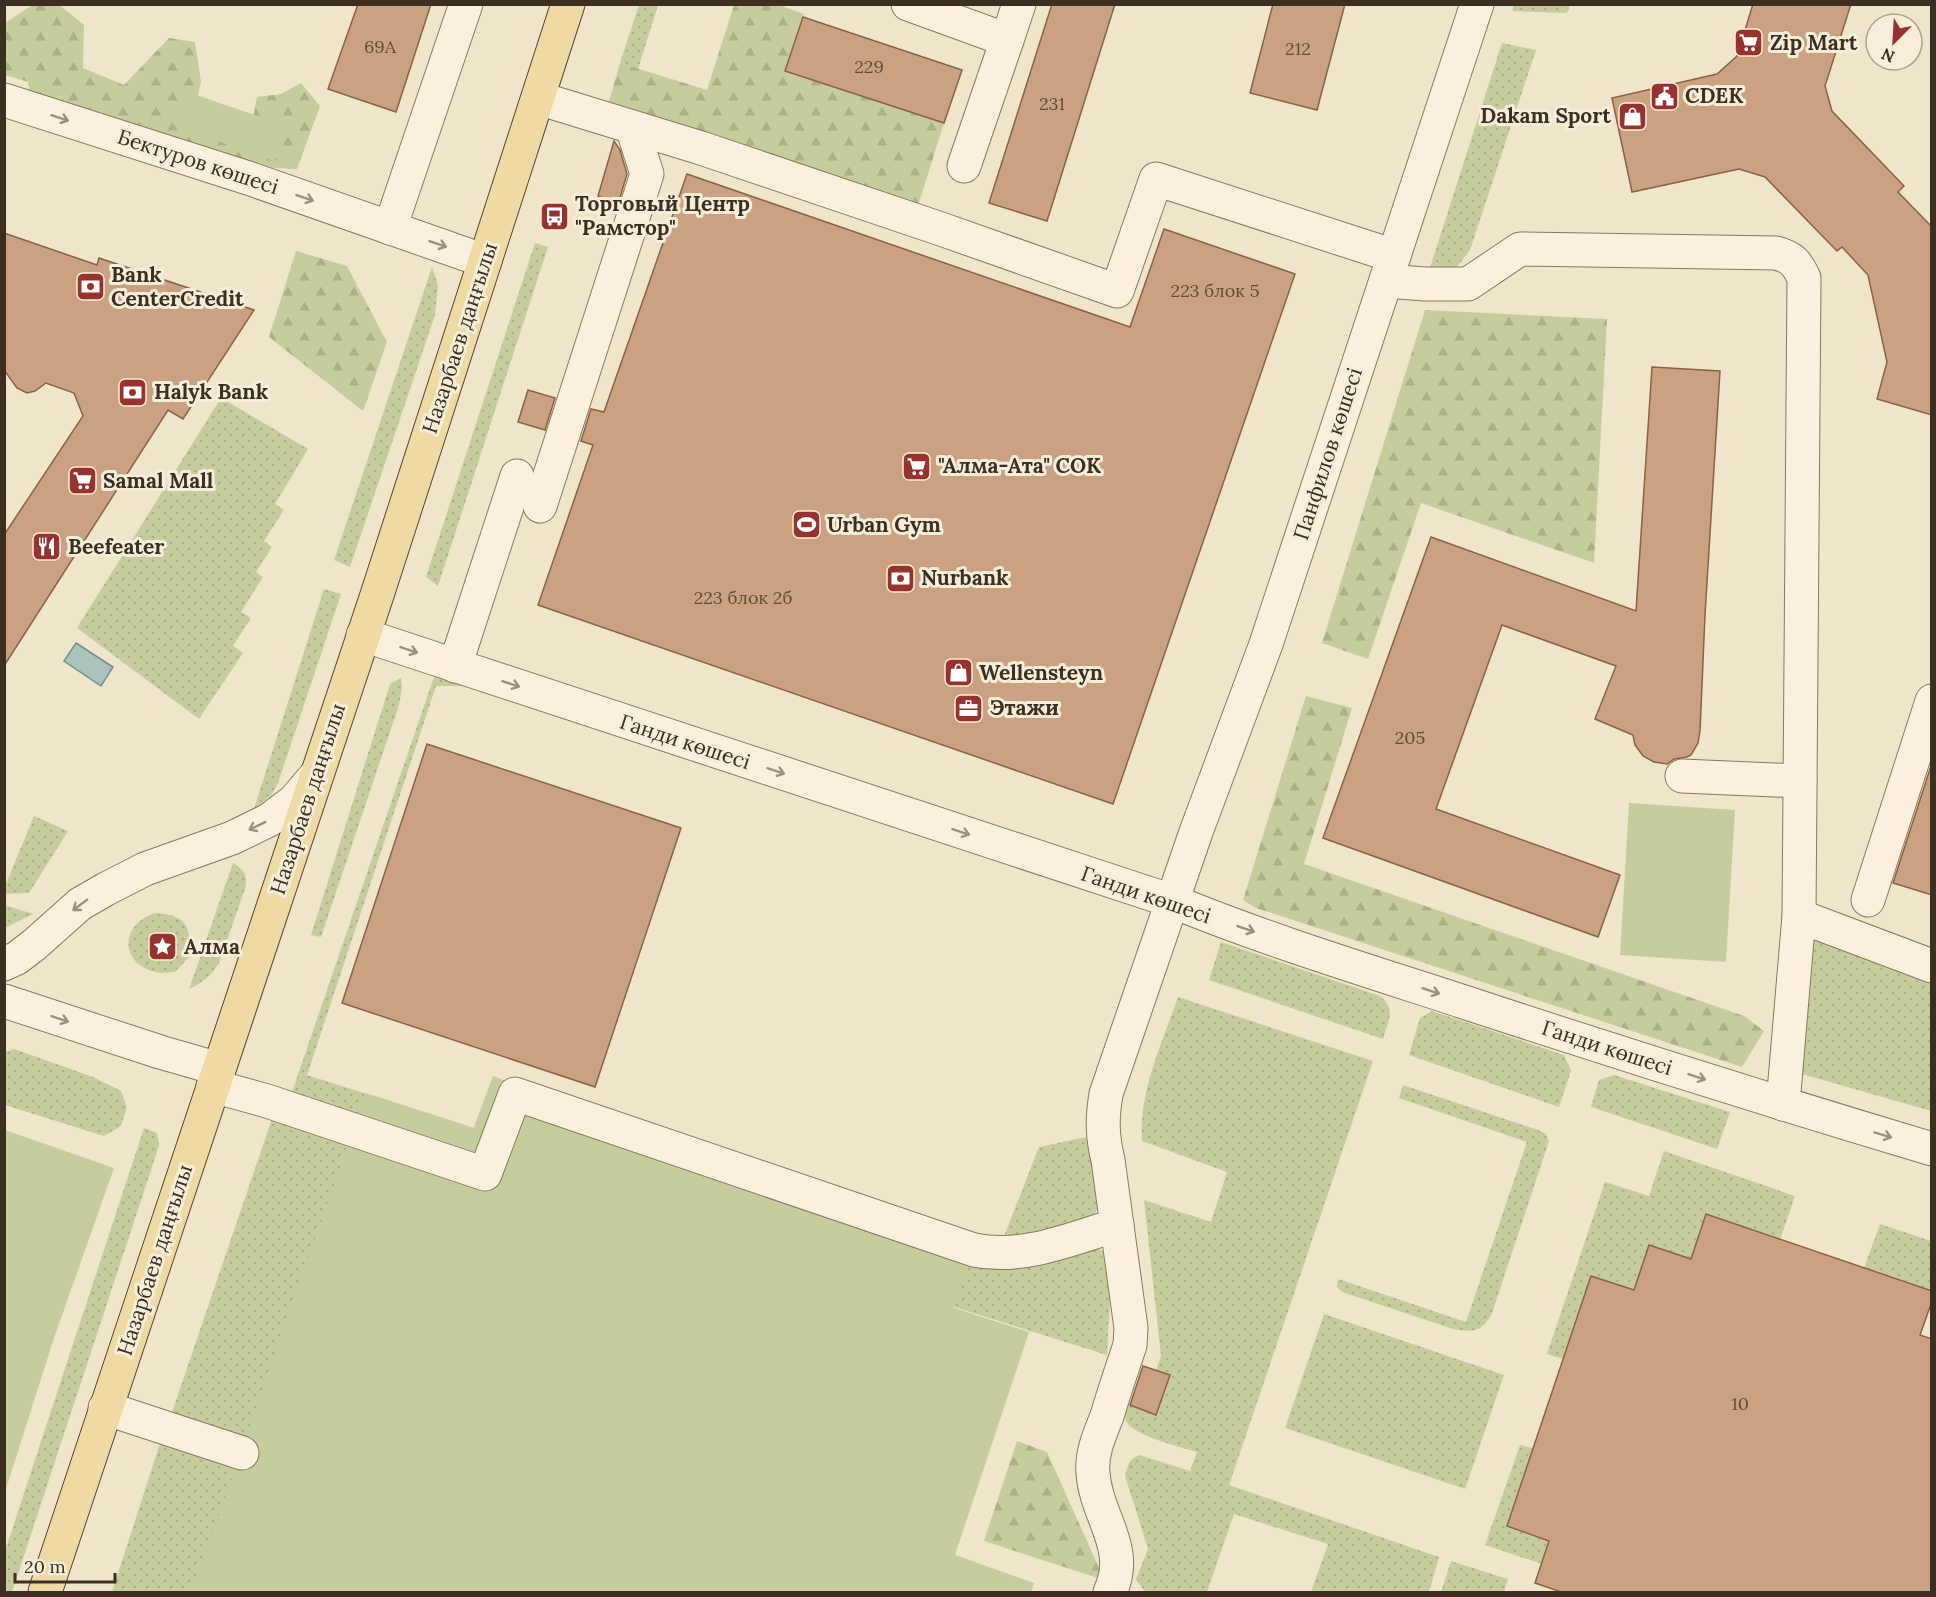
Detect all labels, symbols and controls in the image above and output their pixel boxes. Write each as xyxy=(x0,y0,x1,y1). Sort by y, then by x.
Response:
north arrow xyxy=(1864,12,1924,72)
supermarket icon: Zip Mart xyxy=(1733,27,1765,59)
place label: Zip Mart xyxy=(1770,29,1858,56)
house number: 69А xyxy=(364,35,397,58)
house number: 212 xyxy=(1285,37,1311,60)
text: N xyxy=(1878,44,1898,67)
house number: 229 xyxy=(854,55,884,78)
public building icon: CDEK xyxy=(1648,80,1680,112)
place label: CDEK xyxy=(1685,82,1743,109)
house number: 231 xyxy=(1039,92,1065,115)
shop icon: Dakam Sport xyxy=(1616,100,1648,132)
place label: Dakam Sport xyxy=(1480,102,1611,129)
one-way arrow xyxy=(50,113,69,124)
street label: Бектуров көшесі xyxy=(114,123,282,200)
place label: Торговый Центр "Рамстор" xyxy=(575,190,750,241)
one-way arrow xyxy=(296,193,314,204)
bus stop icon: Торговый Центр "Рамстор" xyxy=(538,200,570,232)
street label: Назарбаев даңғылы xyxy=(416,239,503,437)
one-way arrow xyxy=(428,240,447,251)
place label: Bank CenterCredit xyxy=(111,261,244,312)
bank icon: Bank CenterCredit xyxy=(74,271,106,303)
house number: 223 блок 5 xyxy=(1170,279,1260,302)
street label: Панфилов көшесі xyxy=(1287,364,1368,543)
bank icon: Halyk Bank xyxy=(117,376,149,408)
place label: Halyk Bank xyxy=(154,378,269,405)
supermarket icon: "Алма-Ата" СОК xyxy=(901,450,933,482)
place label: "Алма-Ата" СОК xyxy=(938,452,1101,479)
supermarket icon: Samal Mall xyxy=(66,465,98,497)
place label: Samal Mall xyxy=(103,467,214,494)
sports icon: Urban Gym xyxy=(790,509,822,541)
place label: Urban Gym xyxy=(827,511,941,538)
restaurant icon: Beefeater xyxy=(31,531,63,563)
place label: Beefeater xyxy=(68,533,164,560)
bank icon: Nurbank xyxy=(884,562,916,594)
place label: Nurbank xyxy=(921,564,1009,591)
house number: 223 блок 2б xyxy=(694,586,793,609)
one-way arrow xyxy=(399,646,418,657)
shop icon: Wellensteyn xyxy=(942,657,974,689)
place label: Wellensteyn xyxy=(979,659,1103,686)
one-way arrow xyxy=(501,680,520,691)
office icon: Этажи xyxy=(953,692,985,724)
place label: Этажи xyxy=(990,694,1059,721)
street label: Назарбаев даңғылы xyxy=(264,700,351,898)
street label: Ганди көшесі xyxy=(616,708,754,775)
house number: 205 xyxy=(1395,726,1425,749)
one-way arrow xyxy=(766,767,785,778)
one-way arrow xyxy=(249,820,267,832)
one-way arrow xyxy=(951,828,970,839)
street label: Ганди көшесі xyxy=(1078,860,1215,929)
one-way arrow xyxy=(72,899,88,912)
one-way arrow xyxy=(1236,925,1255,936)
place icon: Алма xyxy=(147,931,179,963)
place label: Алма xyxy=(184,933,240,960)
one-way arrow xyxy=(1421,987,1440,998)
one-way arrow xyxy=(50,1014,69,1025)
street label: Ганди көшесі xyxy=(1538,1014,1676,1081)
one-way arrow xyxy=(1687,1072,1706,1083)
one-way arrow xyxy=(1873,1130,1892,1141)
street label: Назарбаев даңғылы xyxy=(111,1161,198,1359)
house number: 10 xyxy=(1731,1392,1749,1415)
scale bar xyxy=(15,1546,116,1584)
text: 20 m xyxy=(24,1555,66,1578)

